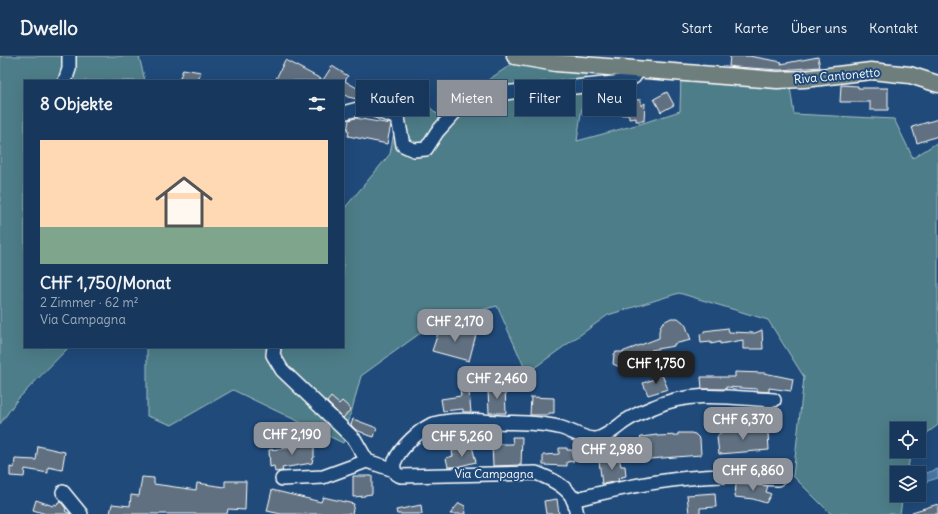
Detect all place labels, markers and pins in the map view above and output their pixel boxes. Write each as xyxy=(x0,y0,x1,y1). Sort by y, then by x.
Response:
pin: CHF 2,170 xyxy=(409,309,501,343)
pin: CHF 1,750 xyxy=(610,351,702,385)
pin: CHF 2,460 xyxy=(451,366,543,400)
pin: CHF 6,370 xyxy=(697,407,789,441)
pin: CHF 2,190 xyxy=(246,422,338,456)
pin: CHF 5,260 xyxy=(416,424,508,458)
pin: CHF 2,980 xyxy=(566,437,658,471)
pin: CHF 6,860 xyxy=(707,458,799,492)

